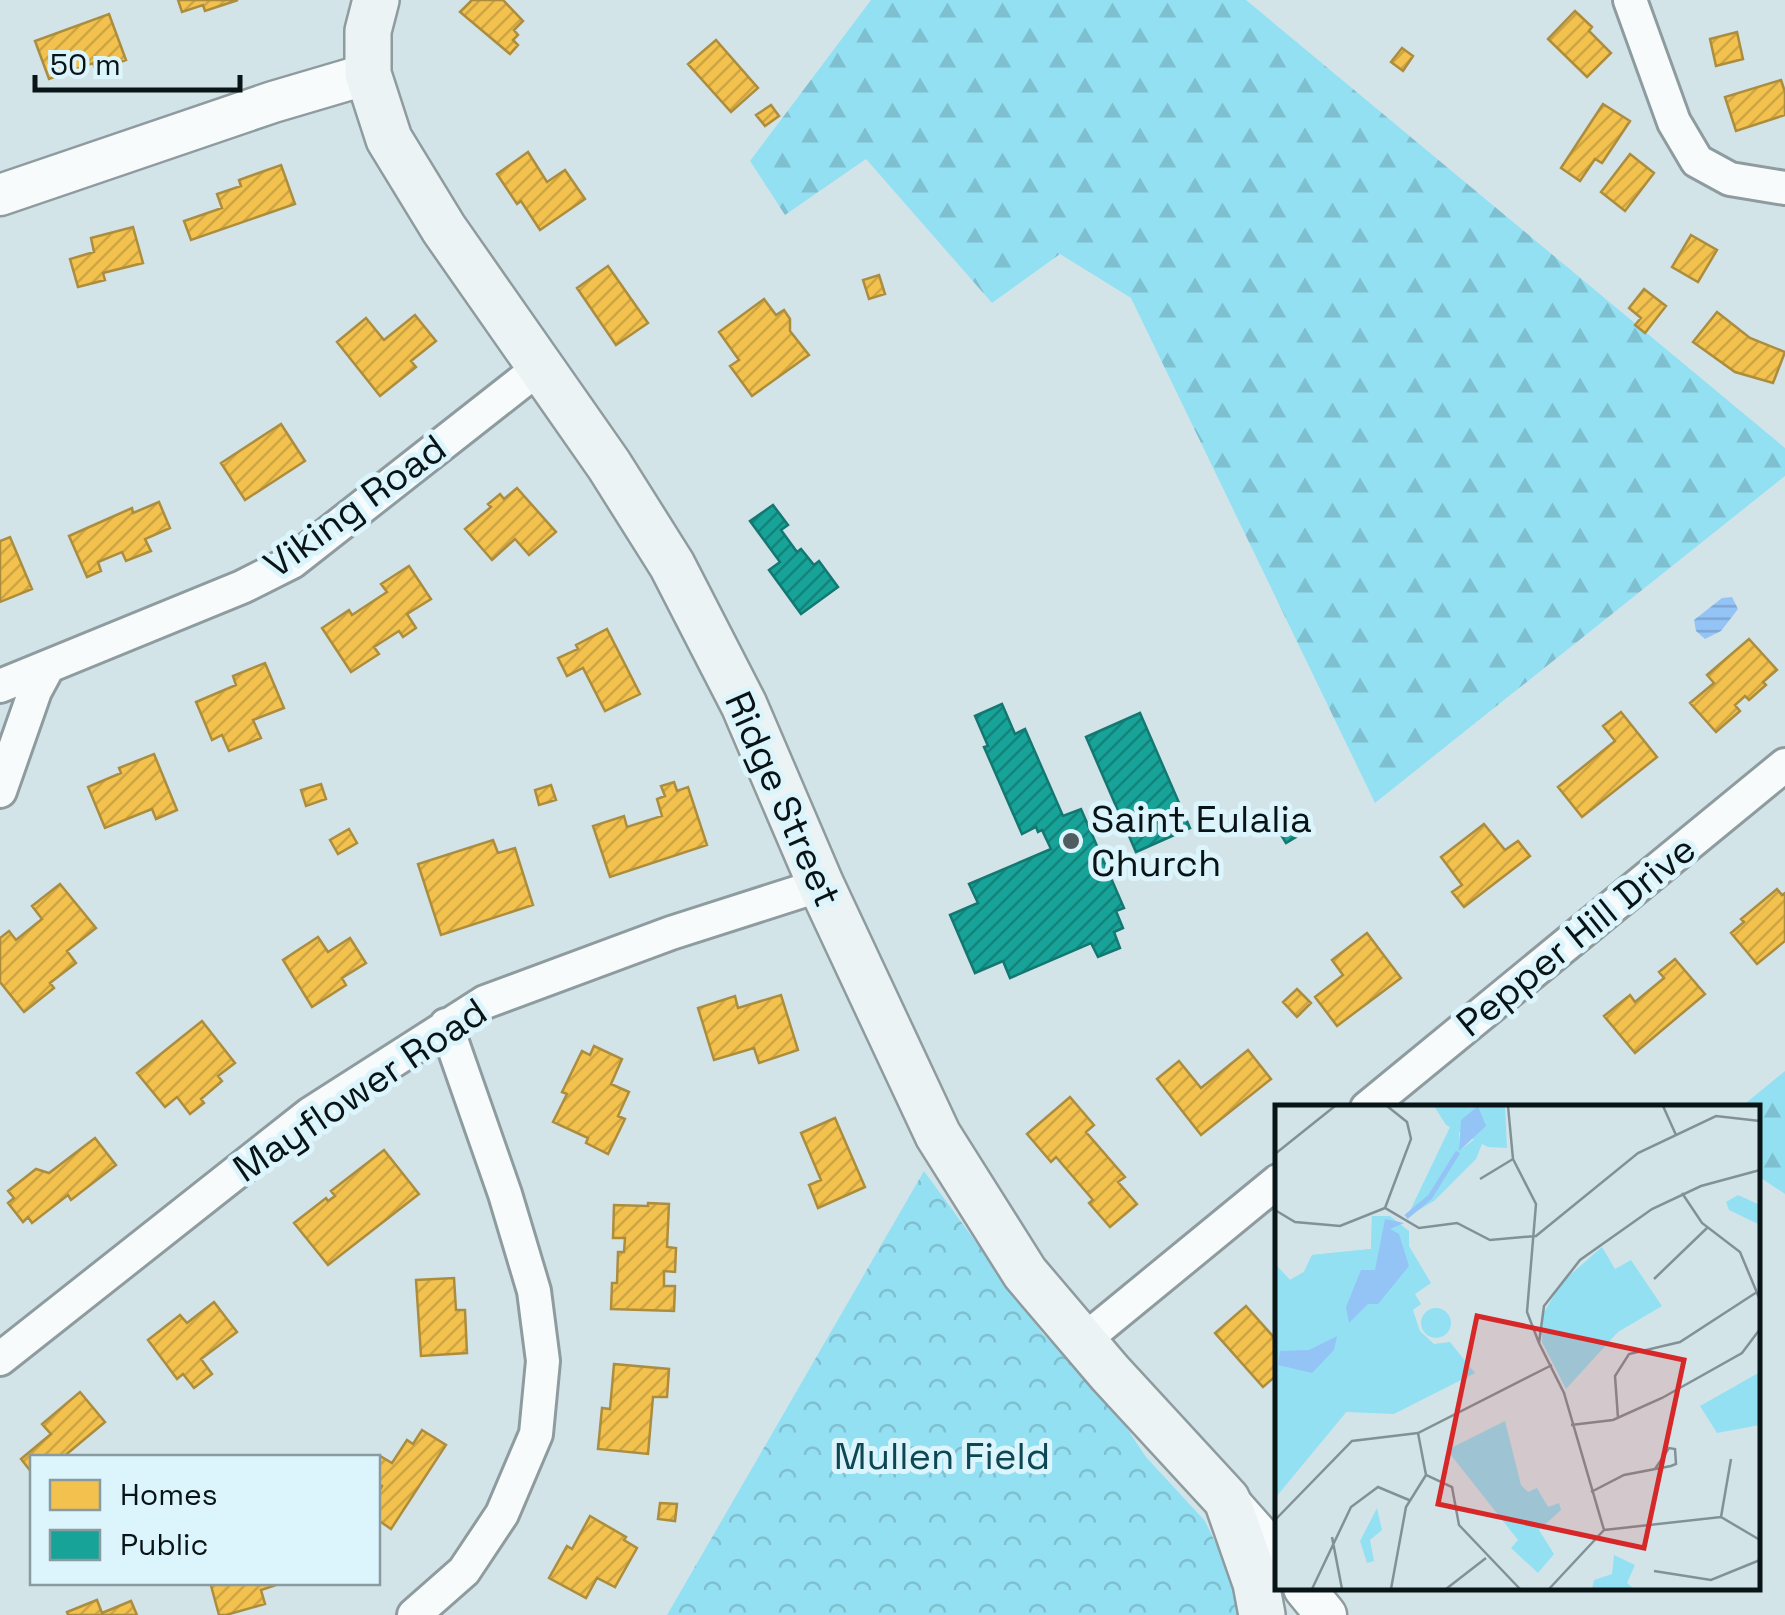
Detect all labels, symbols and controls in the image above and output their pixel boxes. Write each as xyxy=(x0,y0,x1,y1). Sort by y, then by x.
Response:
scale bar xyxy=(35,30,240,92)
text: 50 m xyxy=(50,45,121,84)
street label: Viking Road xyxy=(255,424,455,588)
street label: Ridge Street xyxy=(714,684,852,914)
place label: Saint Eulalia Church xyxy=(1091,795,1312,887)
street label: Pepper Hill Drive xyxy=(1447,825,1705,1047)
marker: Saint Eulalia Church xyxy=(1060,830,1082,852)
street label: Mayflower Road xyxy=(224,987,496,1193)
inset map xyxy=(1275,1105,1760,1590)
park label: Mullen Field xyxy=(834,1432,1050,1480)
legend xyxy=(30,1455,380,1585)
text: Homes xyxy=(120,1475,218,1514)
text: Public xyxy=(120,1525,208,1564)

